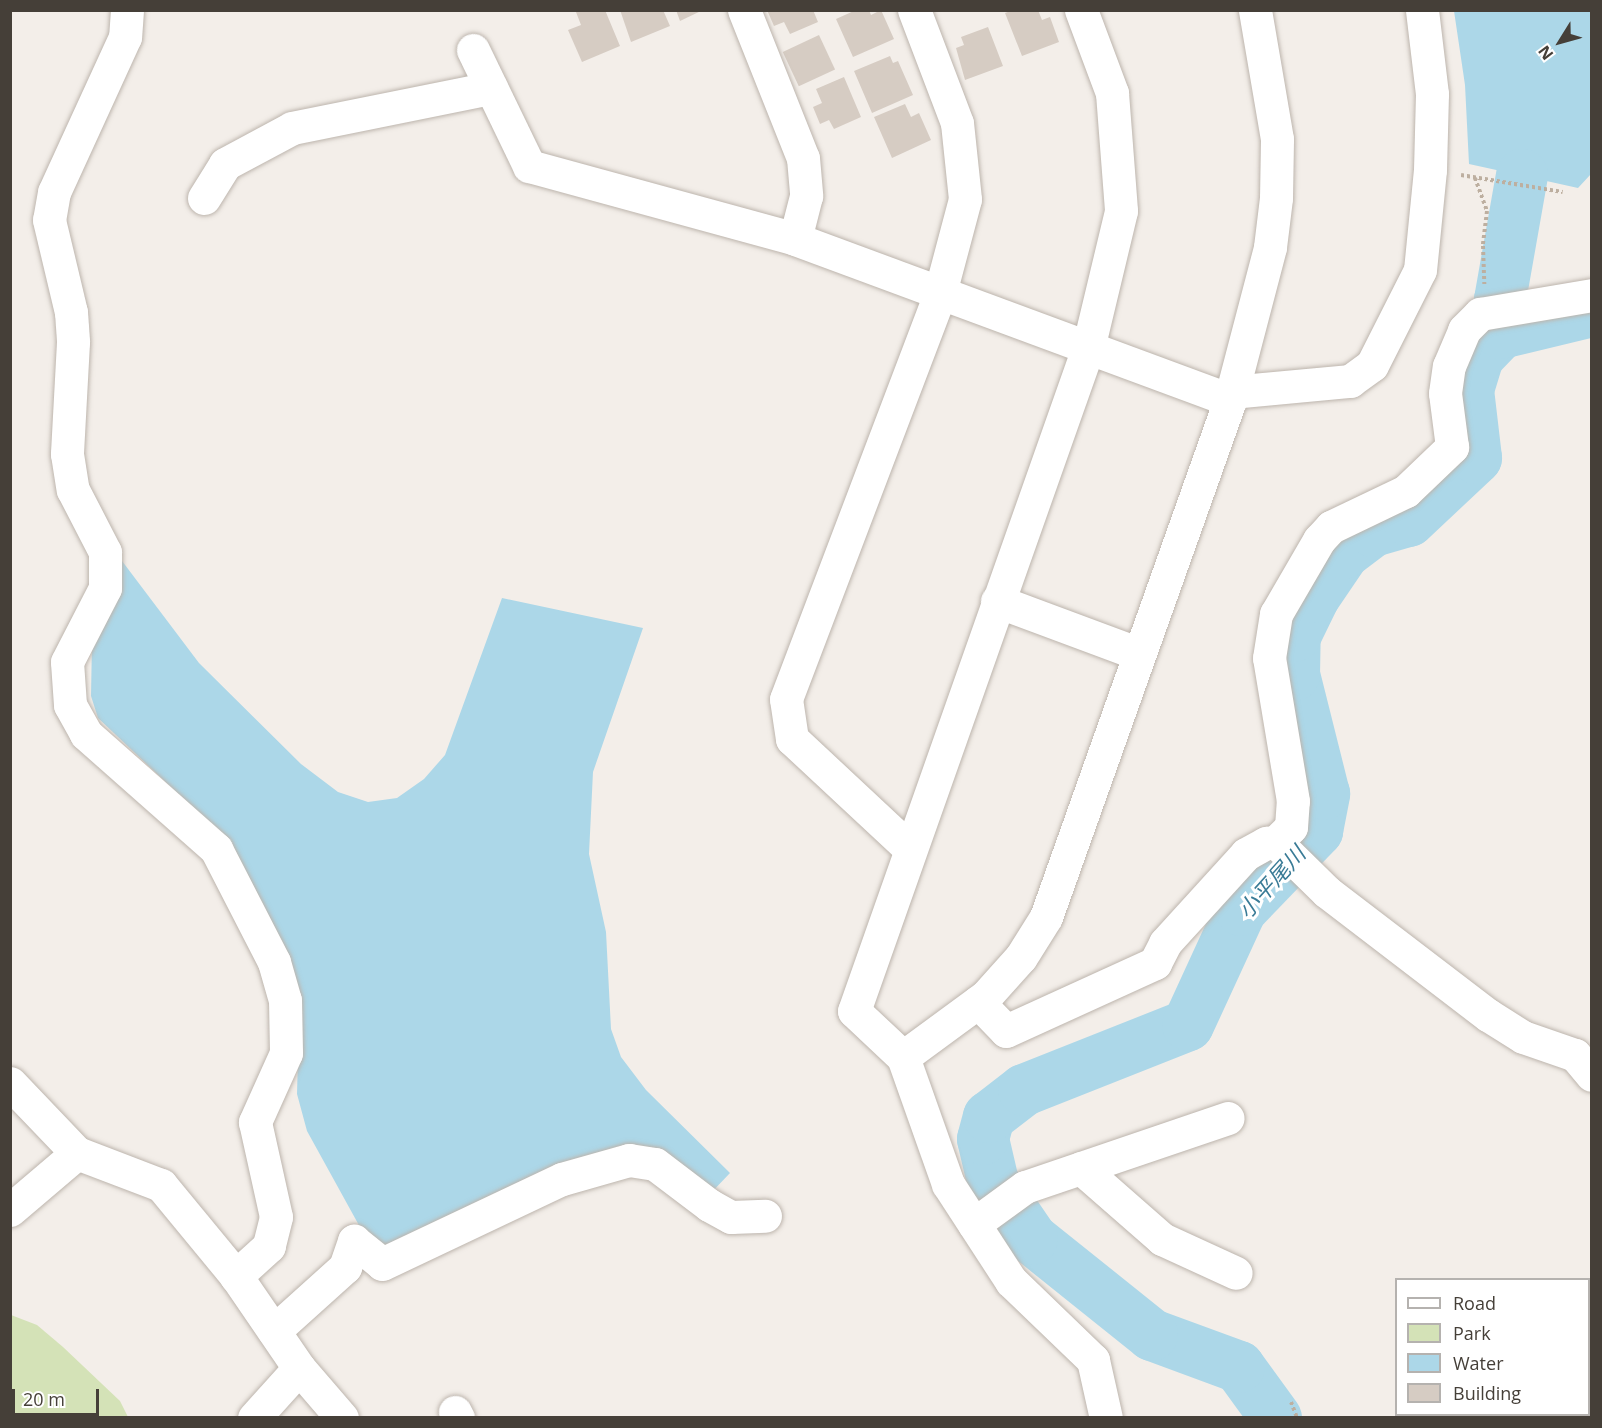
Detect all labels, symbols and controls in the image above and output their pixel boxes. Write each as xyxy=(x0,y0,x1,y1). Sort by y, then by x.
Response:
north arrow xyxy=(1530,12,1590,72)
text: N xyxy=(1533,41,1558,65)
water label: 小平尾川 xyxy=(1232,840,1310,924)
legend xyxy=(1395,1278,1590,1416)
text: Road xyxy=(1453,1291,1496,1315)
text: Park xyxy=(1453,1321,1491,1345)
text: Water xyxy=(1453,1351,1504,1375)
scale bar xyxy=(15,1377,102,1415)
text: Building xyxy=(1453,1381,1521,1405)
text: 20 m xyxy=(23,1387,65,1411)

